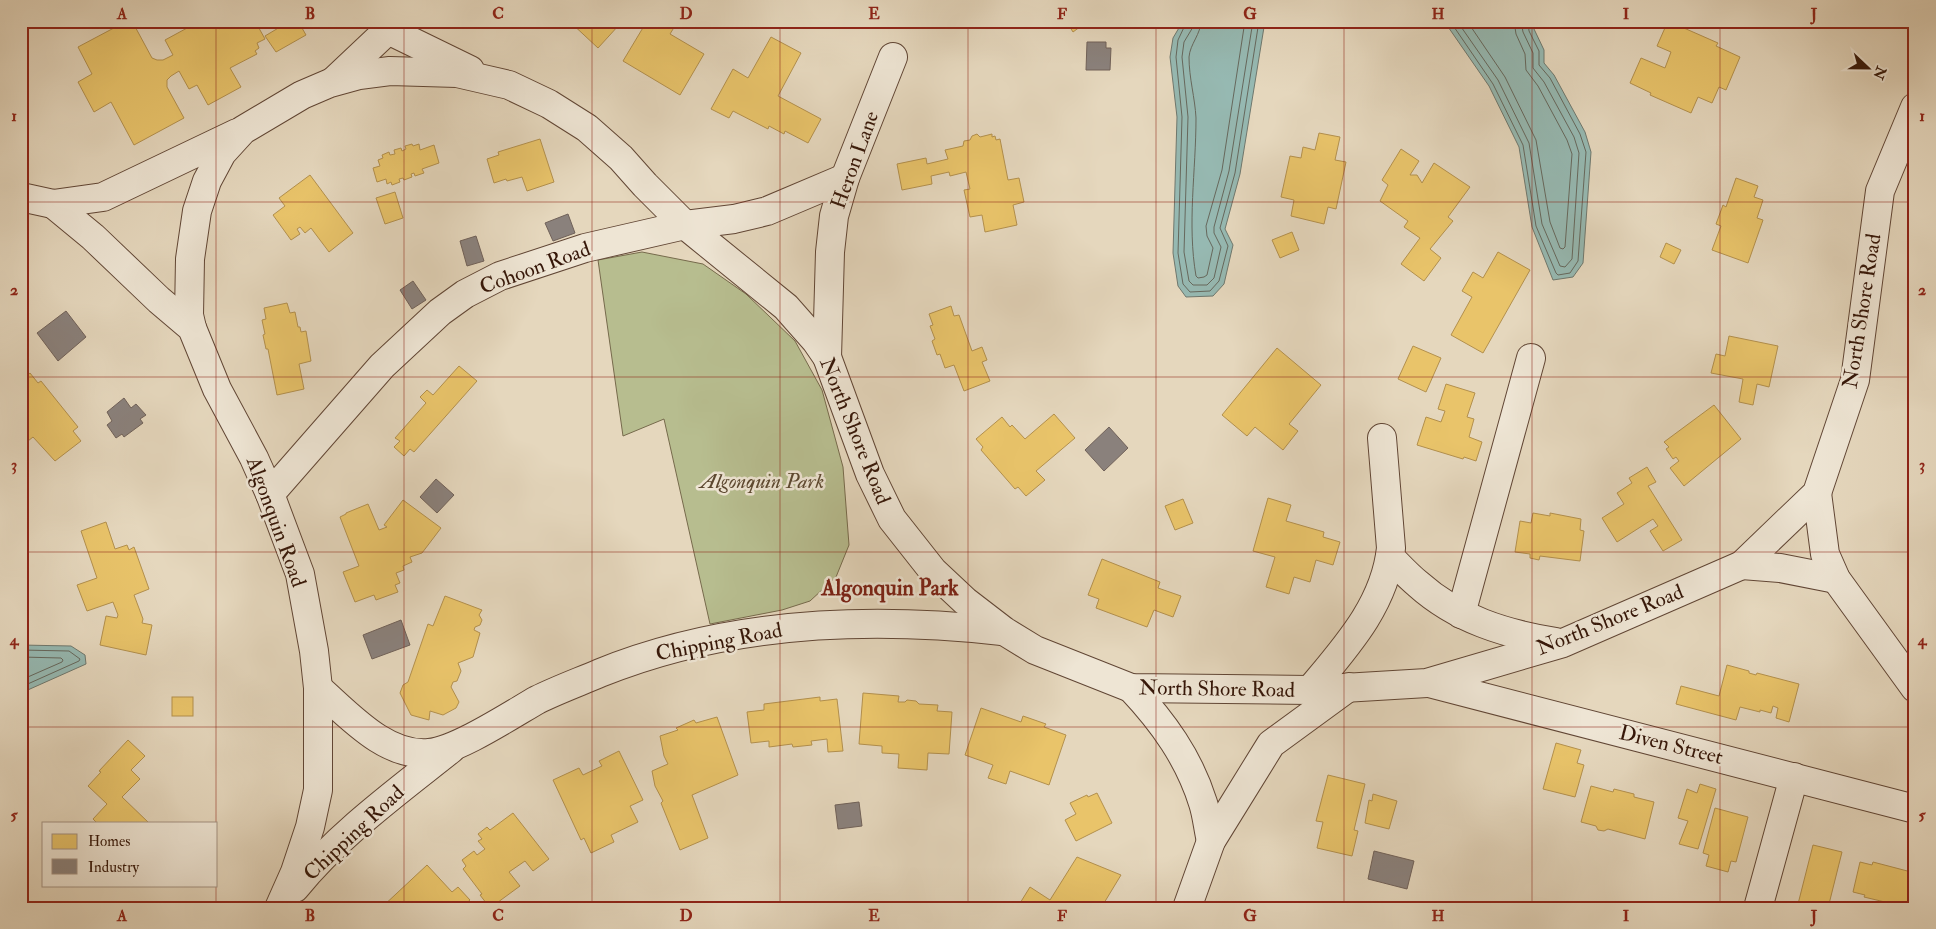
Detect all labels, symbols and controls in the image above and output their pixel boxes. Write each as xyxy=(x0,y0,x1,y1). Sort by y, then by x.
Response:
text: A xyxy=(116,4,128,24)
text: B xyxy=(305,4,315,24)
text: C xyxy=(492,4,504,24)
text: D xyxy=(679,4,693,24)
text: E xyxy=(868,4,880,24)
text: F xyxy=(1057,4,1067,24)
text: G xyxy=(1243,4,1257,24)
text: H xyxy=(1431,4,1445,24)
text: I xyxy=(1623,4,1630,24)
text: J xyxy=(1810,4,1818,25)
north arrow xyxy=(1844,42,1894,92)
text: N xyxy=(1869,63,1890,82)
text: 1 xyxy=(11,106,17,126)
text: 1 xyxy=(1919,106,1925,126)
street label: Heron Lane xyxy=(825,107,885,213)
street label: North Shore Road xyxy=(1836,231,1888,390)
street label: Cohoon Road xyxy=(476,235,595,300)
text: 2 xyxy=(10,280,18,300)
text: 2 xyxy=(1918,280,1926,300)
street label: North Shore Road xyxy=(813,354,897,509)
street label: Algonquin Road xyxy=(240,452,312,591)
text: 3 xyxy=(11,455,17,475)
text: 3 xyxy=(1919,455,1925,475)
park label: Algonquin Park xyxy=(698,468,824,495)
district label: Algonquin Park xyxy=(820,574,959,603)
street label: North Shore Road xyxy=(1533,578,1688,662)
street label: Chipping Road xyxy=(654,616,785,667)
text: 4 xyxy=(9,630,20,650)
text: 4 xyxy=(1917,630,1928,650)
street label: North Shore Road xyxy=(1139,674,1296,704)
street label: Diven Street xyxy=(1616,719,1726,771)
street label: Chipping Road xyxy=(298,779,411,887)
text: 5 xyxy=(10,805,18,825)
text: 5 xyxy=(1918,805,1926,825)
legend xyxy=(42,822,218,886)
text: Homes xyxy=(88,832,130,851)
text: Industry xyxy=(88,858,139,877)
text: A xyxy=(116,906,128,926)
text: B xyxy=(305,906,315,926)
text: C xyxy=(492,906,504,926)
text: D xyxy=(679,906,693,926)
text: E xyxy=(868,906,880,926)
text: F xyxy=(1057,906,1067,926)
text: G xyxy=(1243,906,1257,926)
text: H xyxy=(1431,906,1445,926)
text: I xyxy=(1623,906,1630,926)
text: J xyxy=(1810,906,1818,927)

